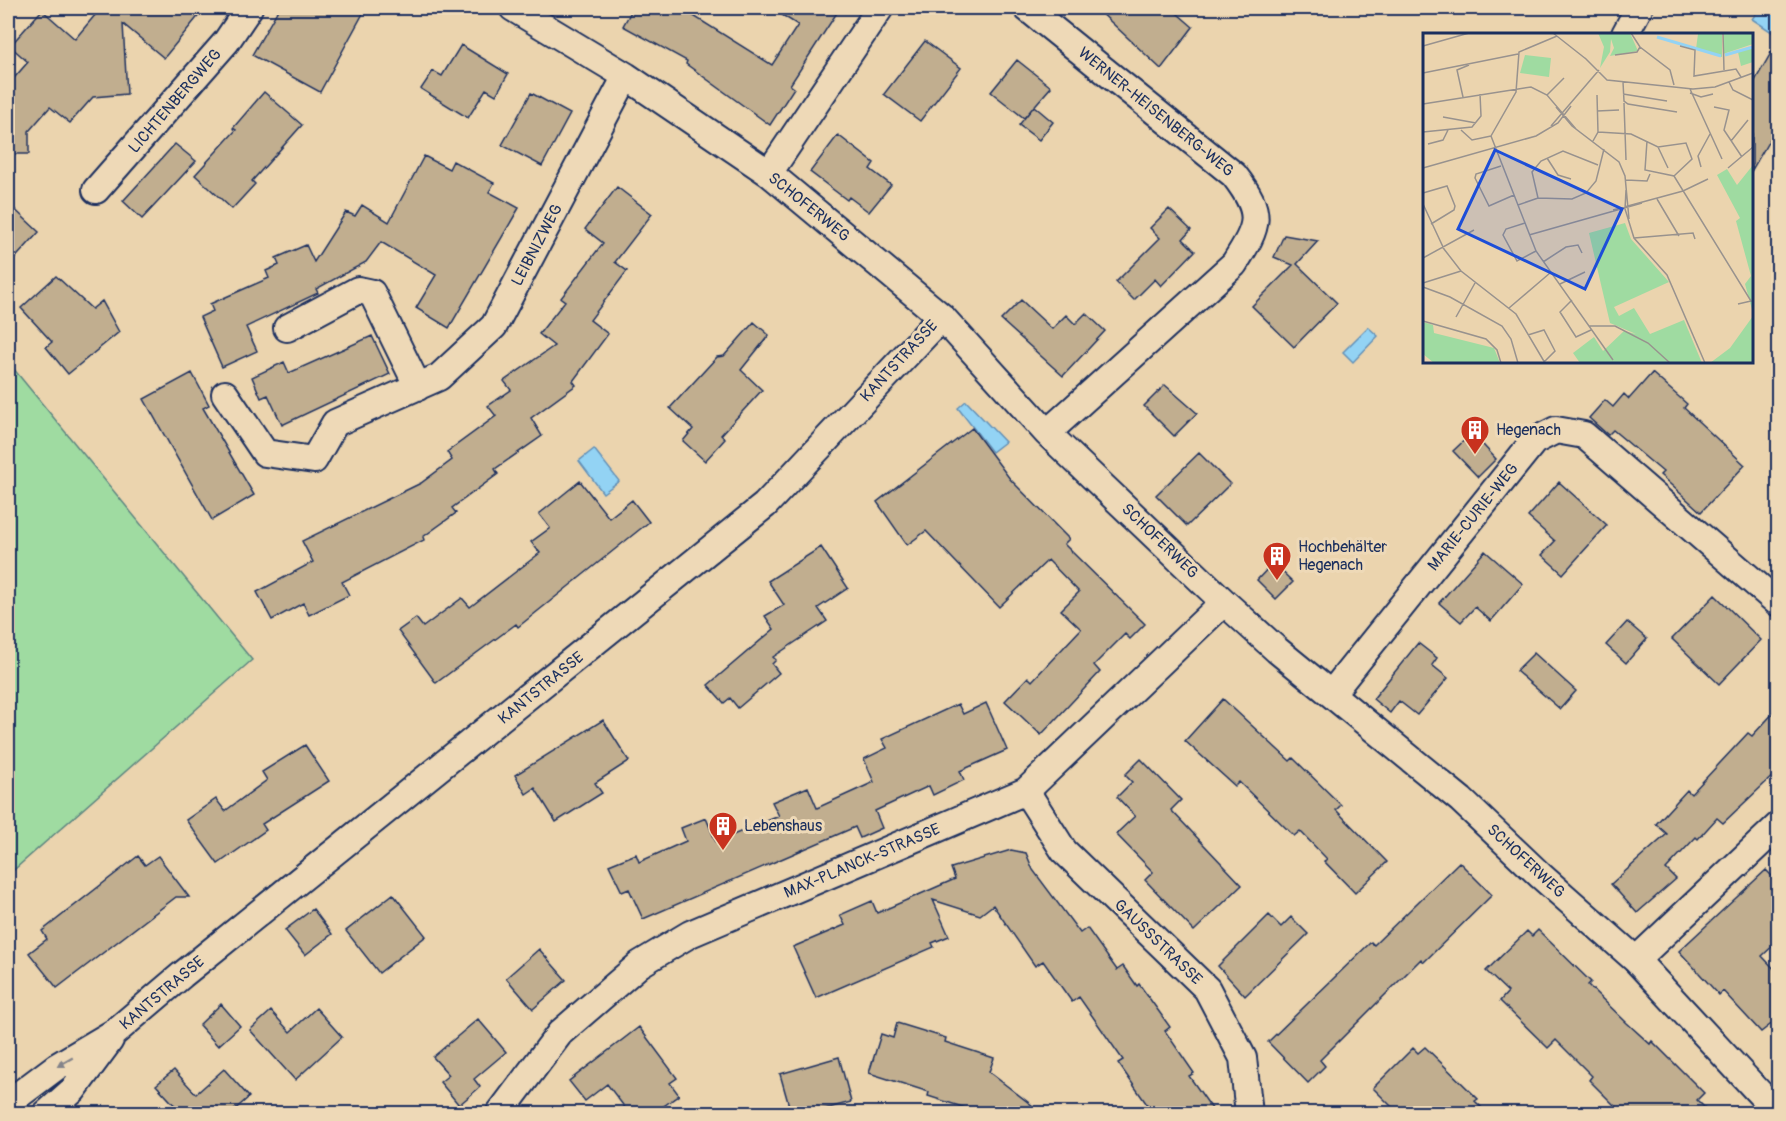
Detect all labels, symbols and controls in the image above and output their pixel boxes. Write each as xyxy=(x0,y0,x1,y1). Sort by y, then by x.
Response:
inset map xyxy=(1423,33,1753,363)
street label: WERNER-HEISENBERG-WEG xyxy=(1074,43,1238,181)
street label: LICHTENBERGWEG xyxy=(124,45,226,157)
street label: SCHOFERWEG xyxy=(764,168,854,246)
street label: LEIBNIZWEG xyxy=(507,201,567,289)
street label: KANTSTRASSE xyxy=(856,316,942,406)
building icon: Hegenach xyxy=(1459,414,1491,456)
place label: Hegenach xyxy=(1496,420,1561,440)
street label: MARIE-CURIE-WEG xyxy=(1423,459,1523,575)
street label: SCHOFERWEG xyxy=(1117,499,1203,583)
place label: Hochbehälter Hegenach xyxy=(1298,537,1387,575)
building icon: Hochbehälter Hegenach xyxy=(1261,540,1293,582)
street label: KANTSTRASSE xyxy=(494,647,588,729)
building icon: Lebenshaus xyxy=(707,810,739,852)
place label: Lebenshaus xyxy=(744,816,822,836)
street label: MAX-PLANCK-STRASSE xyxy=(781,819,943,903)
street label: SCHOFERWEG xyxy=(1483,820,1569,902)
street label: GAUSSSTRASSE xyxy=(1110,895,1206,989)
street label: KANTSTRASSE xyxy=(116,952,208,1034)
one-way arrow xyxy=(56,1056,73,1066)

